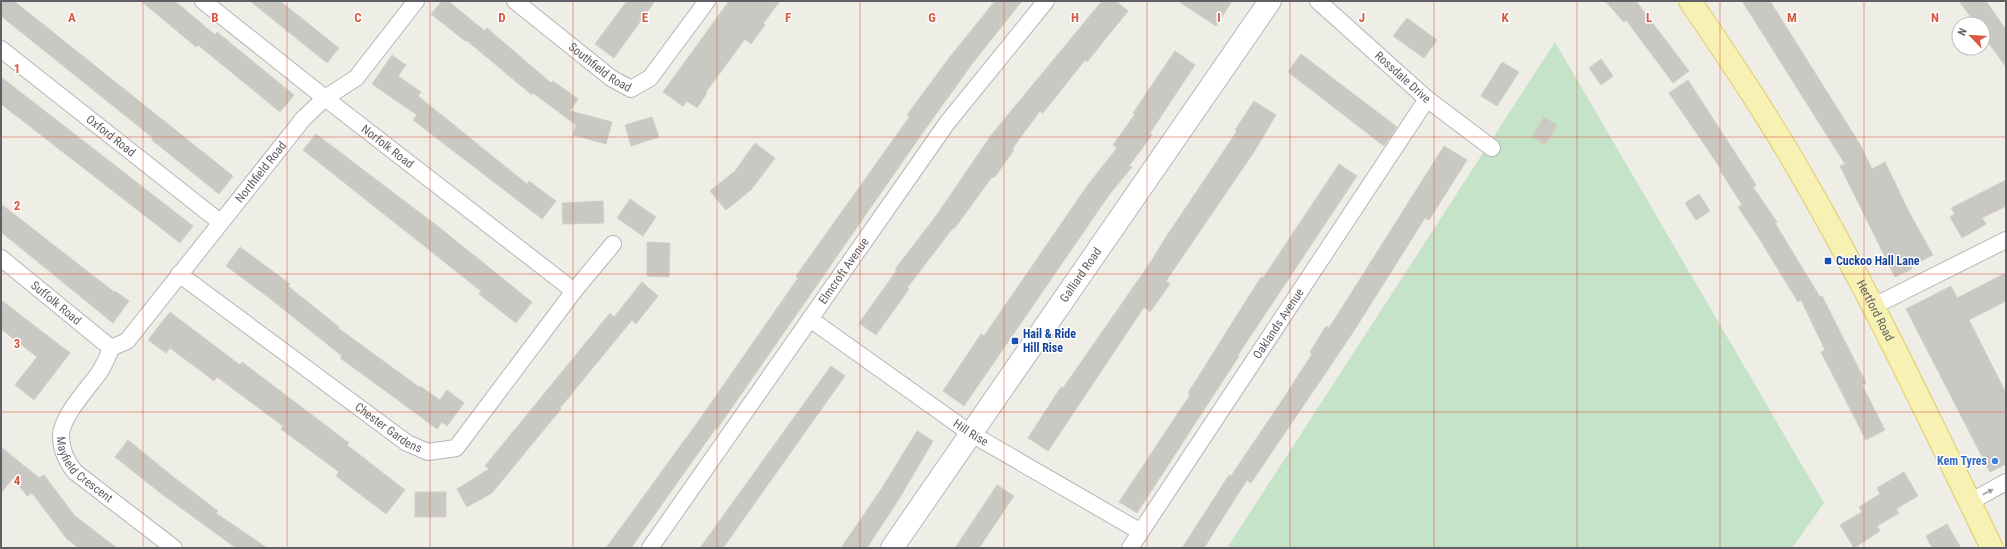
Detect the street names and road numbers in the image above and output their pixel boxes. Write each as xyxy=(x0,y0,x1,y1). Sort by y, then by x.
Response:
street label: Southfield Road xyxy=(566,40,634,95)
street label: Rossdale Drive xyxy=(1372,49,1434,106)
street label: Oxford Road xyxy=(83,112,138,159)
street label: Norfolk Road xyxy=(359,122,416,171)
street label: Northfield Road xyxy=(232,139,289,205)
street label: Elmcroft Avenue xyxy=(816,235,872,307)
street label: Galliard Road xyxy=(1057,245,1105,305)
street label: Suffolk Road xyxy=(28,278,84,328)
street label: Hertford Road xyxy=(1854,278,1897,343)
street label: Oaklands Avenue xyxy=(1250,285,1307,361)
street label: Chester Gardens xyxy=(352,400,424,456)
street label: Hill Rise xyxy=(951,416,991,449)
street label: Mayfield Crescent xyxy=(54,436,116,506)

